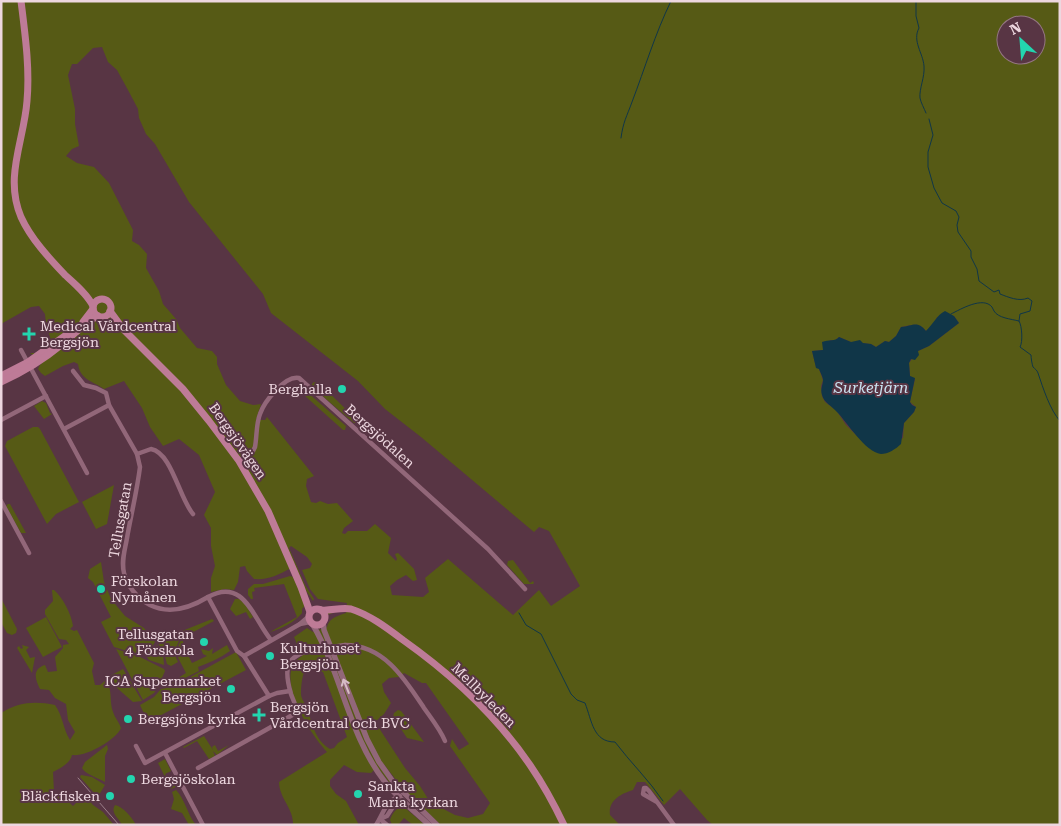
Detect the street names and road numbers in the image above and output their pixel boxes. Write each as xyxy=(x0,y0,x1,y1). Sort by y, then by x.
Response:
street label: Bergsjövägen xyxy=(206,400,270,482)
street label: Bergsjödalen xyxy=(342,401,418,471)
street label: Tellusgatan xyxy=(105,481,135,559)
street label: Mellbyleden xyxy=(449,660,519,730)

